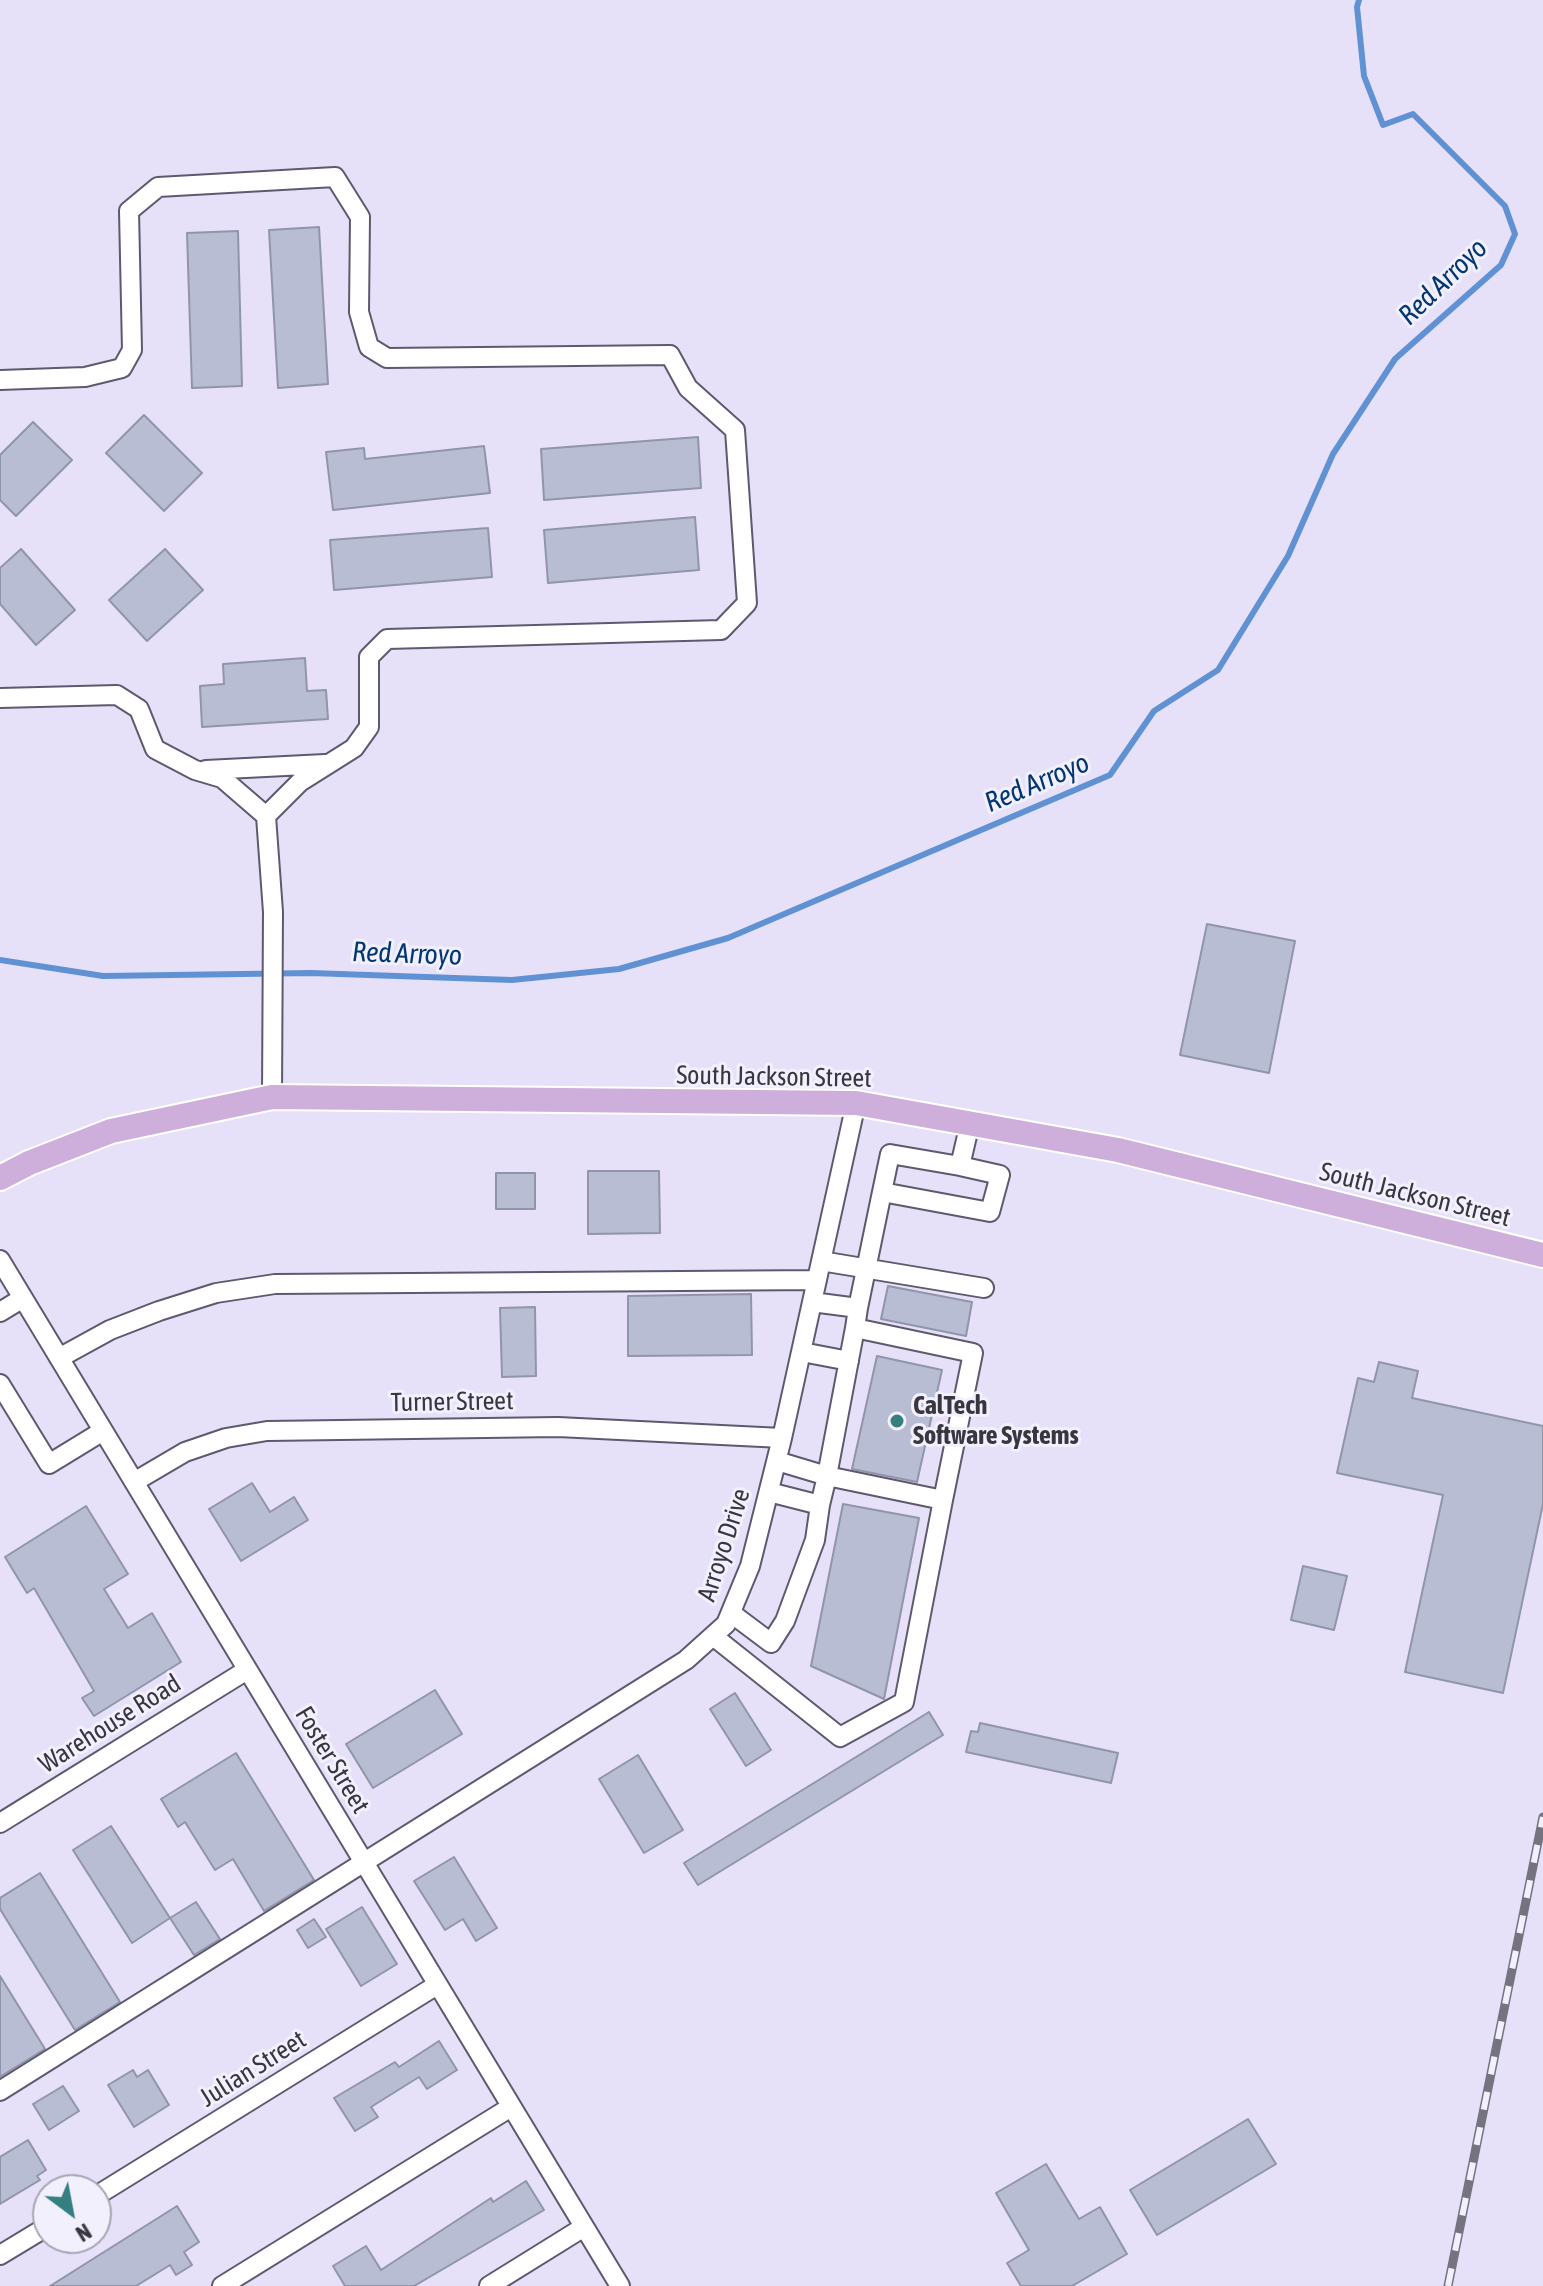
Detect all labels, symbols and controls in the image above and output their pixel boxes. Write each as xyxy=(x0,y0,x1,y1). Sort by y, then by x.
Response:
water label: Red Arroyo xyxy=(1392,232,1494,332)
water label: Red Arroyo xyxy=(980,746,1094,820)
water label: Red Arroyo xyxy=(351,935,463,973)
street label: South Jackson Street xyxy=(676,1060,872,1094)
street label: South Jackson Street xyxy=(1316,1156,1514,1234)
street label: Turner Street xyxy=(390,1385,514,1419)
place label: CalTech Software Systems xyxy=(913,1390,1079,1452)
marker: CalTech Software Systems xyxy=(888,1412,906,1430)
street label: Arroyo Drive xyxy=(691,1485,757,1605)
street label: Warehouse Road xyxy=(33,1668,187,1780)
street label: Foster Street xyxy=(288,1701,376,1819)
street label: Julian Street xyxy=(194,2024,312,2114)
north arrow xyxy=(32,2174,112,2254)
text: N xyxy=(71,2218,96,2247)

